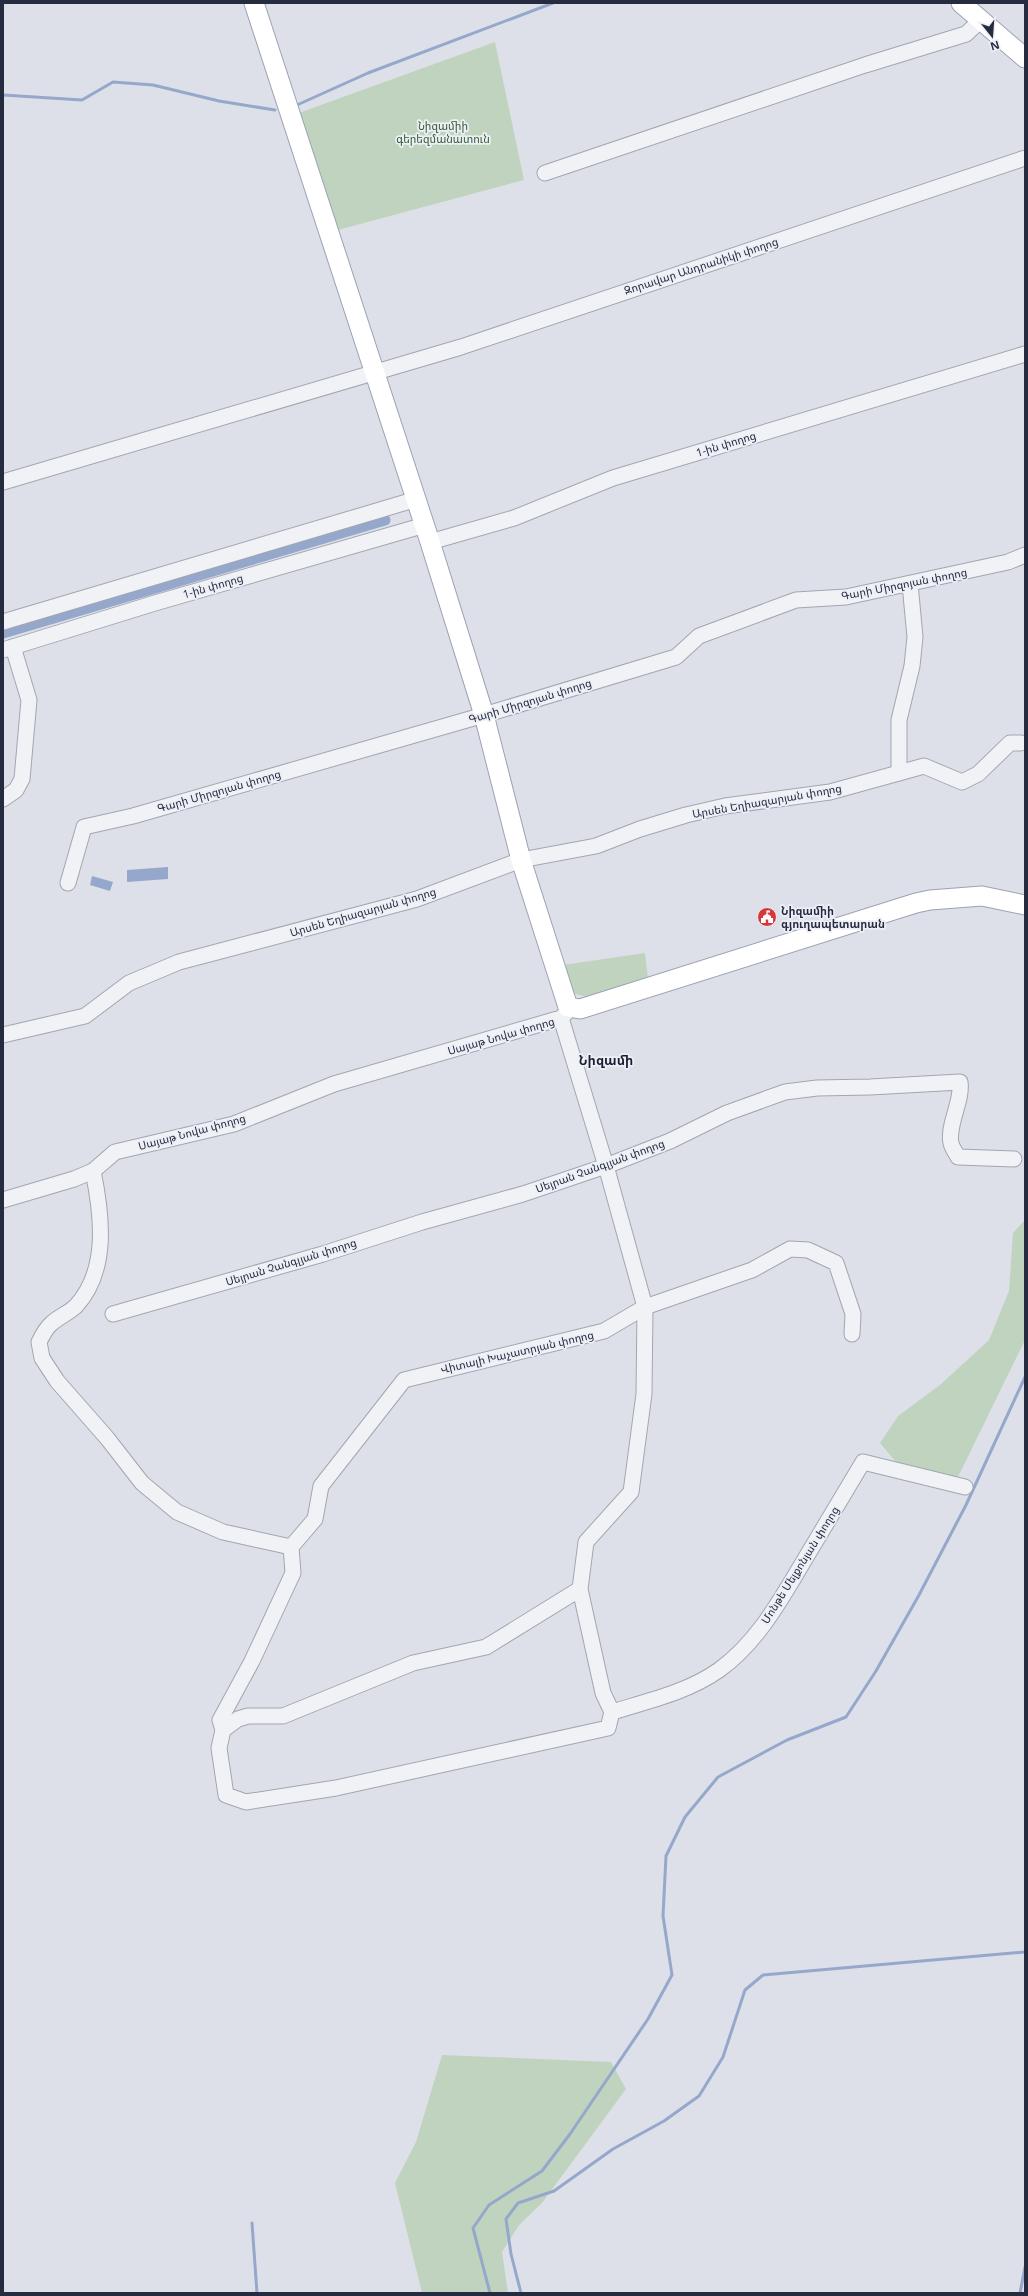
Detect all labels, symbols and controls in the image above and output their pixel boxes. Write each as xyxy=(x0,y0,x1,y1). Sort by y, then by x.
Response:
north arrow xyxy=(972,16,1012,56)
text: N xyxy=(989,38,1002,55)
park label: Նիզամիի գերեզմանատուն xyxy=(396,118,490,146)
street label: Զորավար Անդրանիկի փողոց xyxy=(622,233,780,298)
street label: 1-ին փողոց xyxy=(694,427,758,460)
street label: Գարի Միրզոյան փողոց xyxy=(840,564,968,603)
street label: 1-ին փողոց xyxy=(181,570,245,601)
street label: Գարի Միրզոյան փողոց xyxy=(466,675,593,726)
street label: Գարի Միրզոյան փողոց xyxy=(155,766,282,815)
street label: Արսեն Եղիազարյան փողոց xyxy=(691,780,843,821)
street label: Արսեն Եղիազարյան փողոց xyxy=(288,883,438,940)
place label: Նիզամիի գյուղապետարան xyxy=(781,903,885,931)
public building icon: Նիզամիի գյուղապետարան xyxy=(756,906,778,928)
street label: Սայաթ Նովա փողոց xyxy=(446,1013,556,1058)
district label: Նիզամի xyxy=(579,1051,633,1069)
street label: Սայաթ Նովա փողոց xyxy=(136,1110,247,1153)
street label: Սեյրան Չանգլյան փողոց xyxy=(533,1135,666,1196)
street label: Սեյրան Չանգլյան փողոց xyxy=(223,1234,358,1289)
street label: Վիտալի Խաչատրյան փողոց xyxy=(439,1327,595,1376)
street label: Մոնթե Մելքոնյան փողոց xyxy=(757,1503,842,1626)

